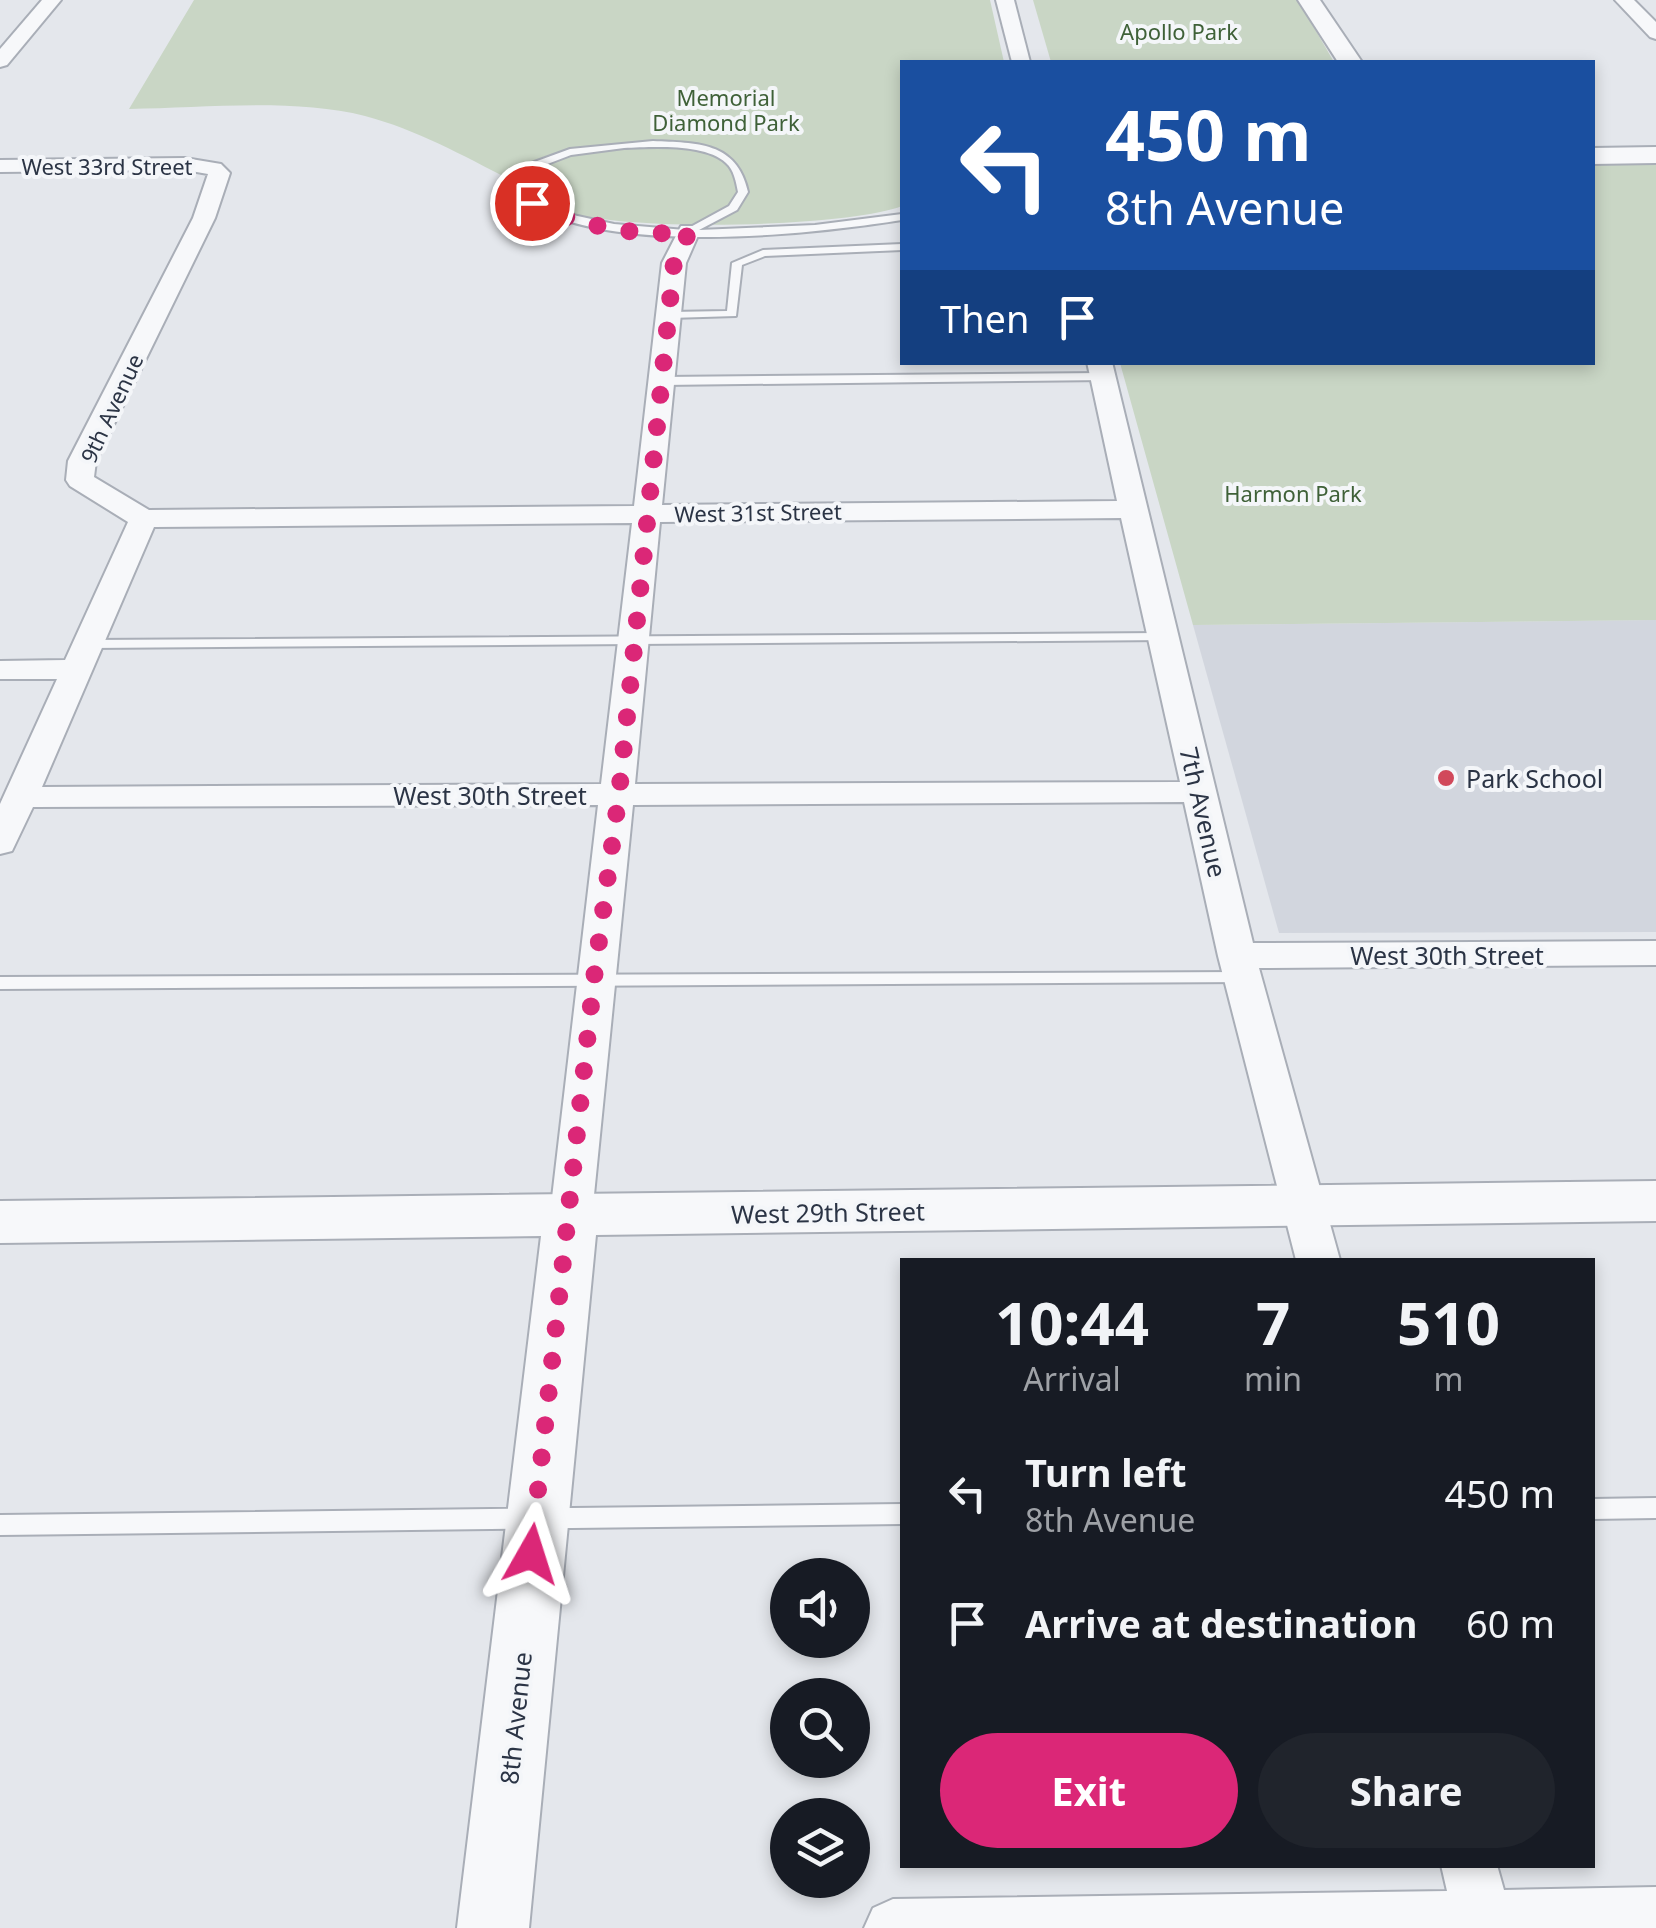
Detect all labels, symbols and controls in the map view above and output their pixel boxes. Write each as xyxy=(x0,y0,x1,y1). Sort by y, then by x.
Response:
park label: Apollo Park xyxy=(1120,16,1238,46)
park label: Memorial Diamond Park xyxy=(652,82,800,137)
text: 450 m xyxy=(1105,86,1312,182)
icon: left xyxy=(940,100,1070,230)
street label: West 33rd Street xyxy=(21,151,193,181)
pin xyxy=(490,161,575,246)
icon: arrive xyxy=(505,176,560,231)
text: 8th Avenue xyxy=(1105,177,1345,238)
icon: arrive xyxy=(1050,290,1105,345)
text: Then xyxy=(940,292,1030,344)
street label: 9th Avenue xyxy=(73,349,149,467)
park label: Harmon Park xyxy=(1224,478,1362,508)
street label: West 31st Street xyxy=(674,496,842,528)
street label: 7th Avenue xyxy=(1172,743,1236,881)
place label: Park School xyxy=(1466,761,1603,795)
marker: Park School xyxy=(1435,767,1457,789)
street label: West 30th Street xyxy=(393,778,587,812)
street label: West 30th Street xyxy=(1350,938,1544,972)
street label: West 29th Street xyxy=(731,1193,925,1231)
text: 10:44 xyxy=(995,1281,1149,1363)
text: 7 xyxy=(1256,1281,1290,1363)
text: 510 xyxy=(1397,1281,1500,1363)
text: Arrival xyxy=(1023,1357,1121,1400)
text: min xyxy=(1244,1357,1302,1400)
text: m xyxy=(1434,1357,1463,1400)
text: Turn left xyxy=(1025,1446,1187,1498)
icon: left xyxy=(940,1466,995,1521)
text: 450 m xyxy=(1444,1467,1555,1519)
text: 8th Avenue xyxy=(1025,1498,1195,1541)
position arrow xyxy=(479,1502,583,1606)
map controls xyxy=(770,1558,870,1898)
button: sound xyxy=(770,1558,870,1658)
icon: arrive xyxy=(940,1596,995,1651)
text: Arrive at destination xyxy=(1025,1597,1417,1649)
text: 60 m xyxy=(1466,1597,1555,1649)
street label: 8th Avenue xyxy=(491,1650,539,1786)
button: search xyxy=(770,1678,870,1778)
button: Exit xyxy=(940,1733,1238,1848)
button: Share xyxy=(1258,1733,1555,1848)
button: layers xyxy=(770,1798,870,1898)

